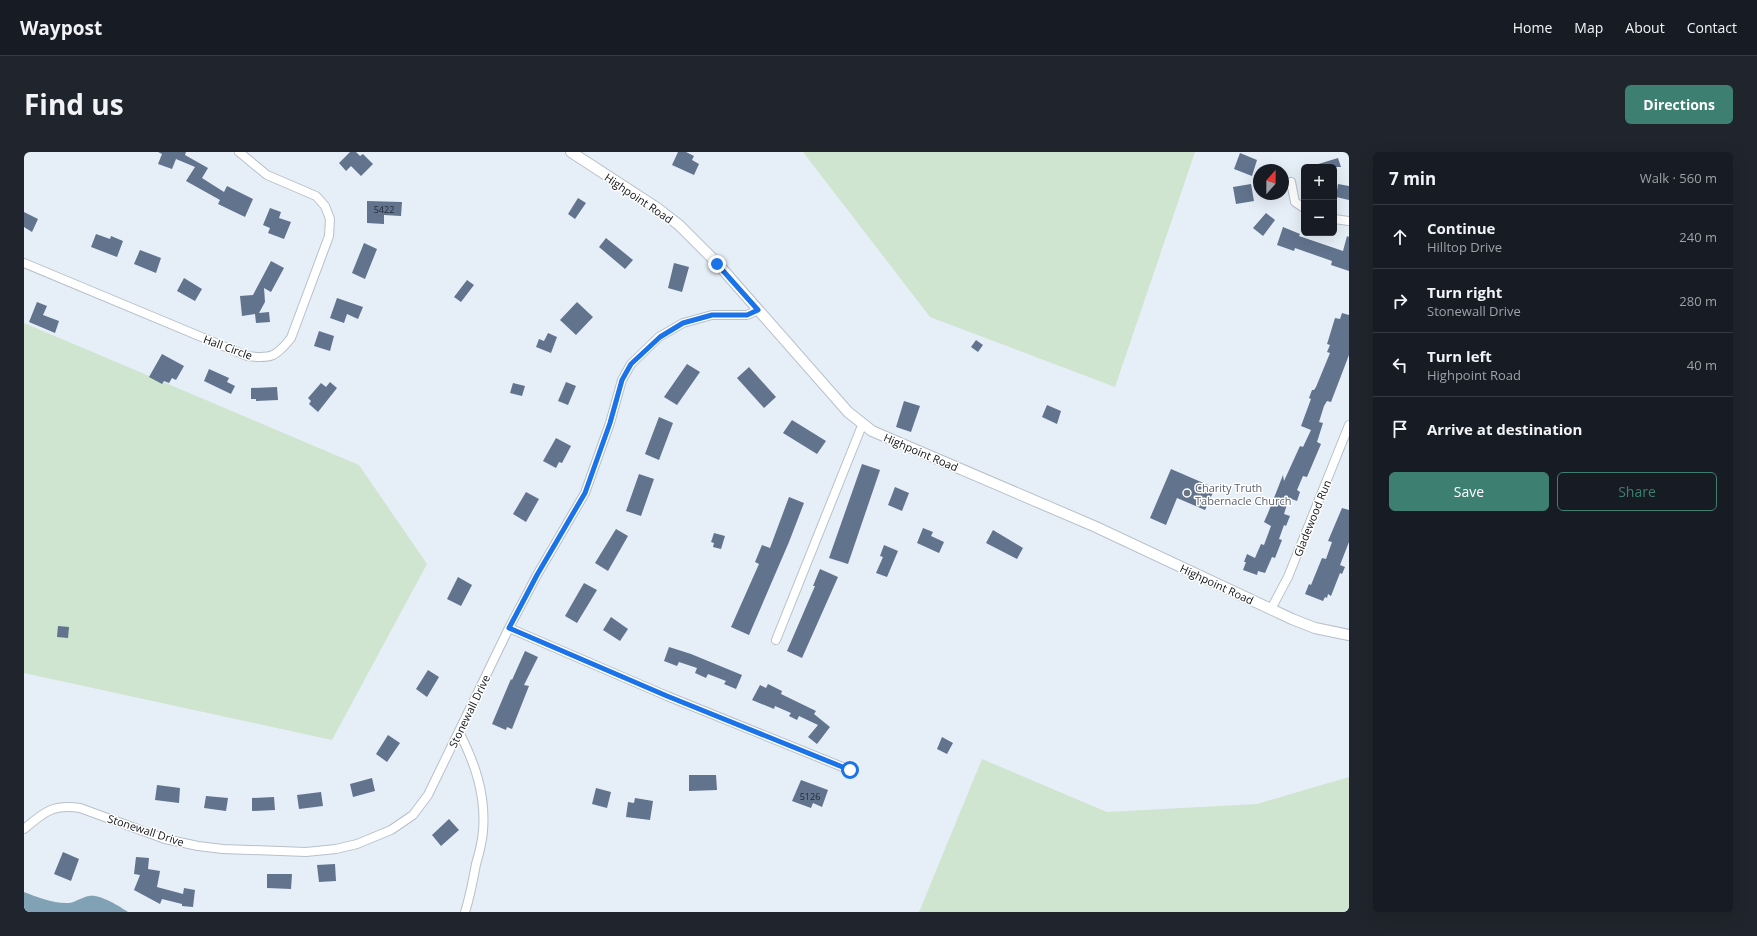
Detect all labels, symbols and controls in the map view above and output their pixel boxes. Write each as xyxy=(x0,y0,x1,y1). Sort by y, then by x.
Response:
text: Waypost xyxy=(20,15,102,41)
text: Home xyxy=(1513,18,1552,37)
text: Map xyxy=(1574,18,1603,37)
text: About xyxy=(1625,18,1665,37)
text: Contact xyxy=(1687,18,1737,37)
text: Find us xyxy=(24,85,124,123)
button: Directions xyxy=(1625,85,1733,124)
north arrow xyxy=(1253,164,1289,200)
map controls xyxy=(1301,164,1337,236)
button: + xyxy=(1301,164,1337,200)
text: 7 min xyxy=(1389,167,1436,190)
text: Walk · 560 m xyxy=(1640,169,1717,187)
street label: Highpoint Road xyxy=(602,170,676,226)
button: − xyxy=(1301,200,1337,236)
house number: 5422 xyxy=(374,203,394,216)
text: Continue xyxy=(1427,218,1495,238)
icon: ahead xyxy=(1389,226,1411,248)
text: 240 m xyxy=(1679,228,1717,246)
text: Hilltop Drive xyxy=(1427,238,1502,256)
route end xyxy=(708,255,726,273)
text: Turn right xyxy=(1427,282,1502,302)
icon: right xyxy=(1389,290,1411,312)
text: 280 m xyxy=(1679,292,1717,310)
text: Stonewall Drive xyxy=(1427,302,1521,320)
street label: Hall Circle xyxy=(201,331,255,363)
text: Turn left xyxy=(1427,346,1492,366)
icon: left xyxy=(1389,354,1411,376)
text: 40 m xyxy=(1687,356,1717,374)
text: Highpoint Road xyxy=(1427,366,1521,384)
icon: arrive xyxy=(1389,418,1411,440)
text: Arrive at destination xyxy=(1427,419,1582,439)
street label: Highpoint Road xyxy=(881,430,961,474)
button: Save xyxy=(1389,472,1549,511)
button: Share xyxy=(1557,472,1717,511)
street label: Gladewood Run xyxy=(1290,477,1334,559)
place label: Charity Truth Tabernacle Church xyxy=(1195,480,1291,508)
marker: Charity Truth Tabernacle Church xyxy=(1182,488,1192,498)
street label: Highpoint Road xyxy=(1178,560,1256,608)
street label: Stonewall Drive xyxy=(445,672,493,750)
route start xyxy=(841,761,859,779)
house number: 5126 xyxy=(800,790,820,803)
street label: Stonewall Drive xyxy=(106,811,186,849)

